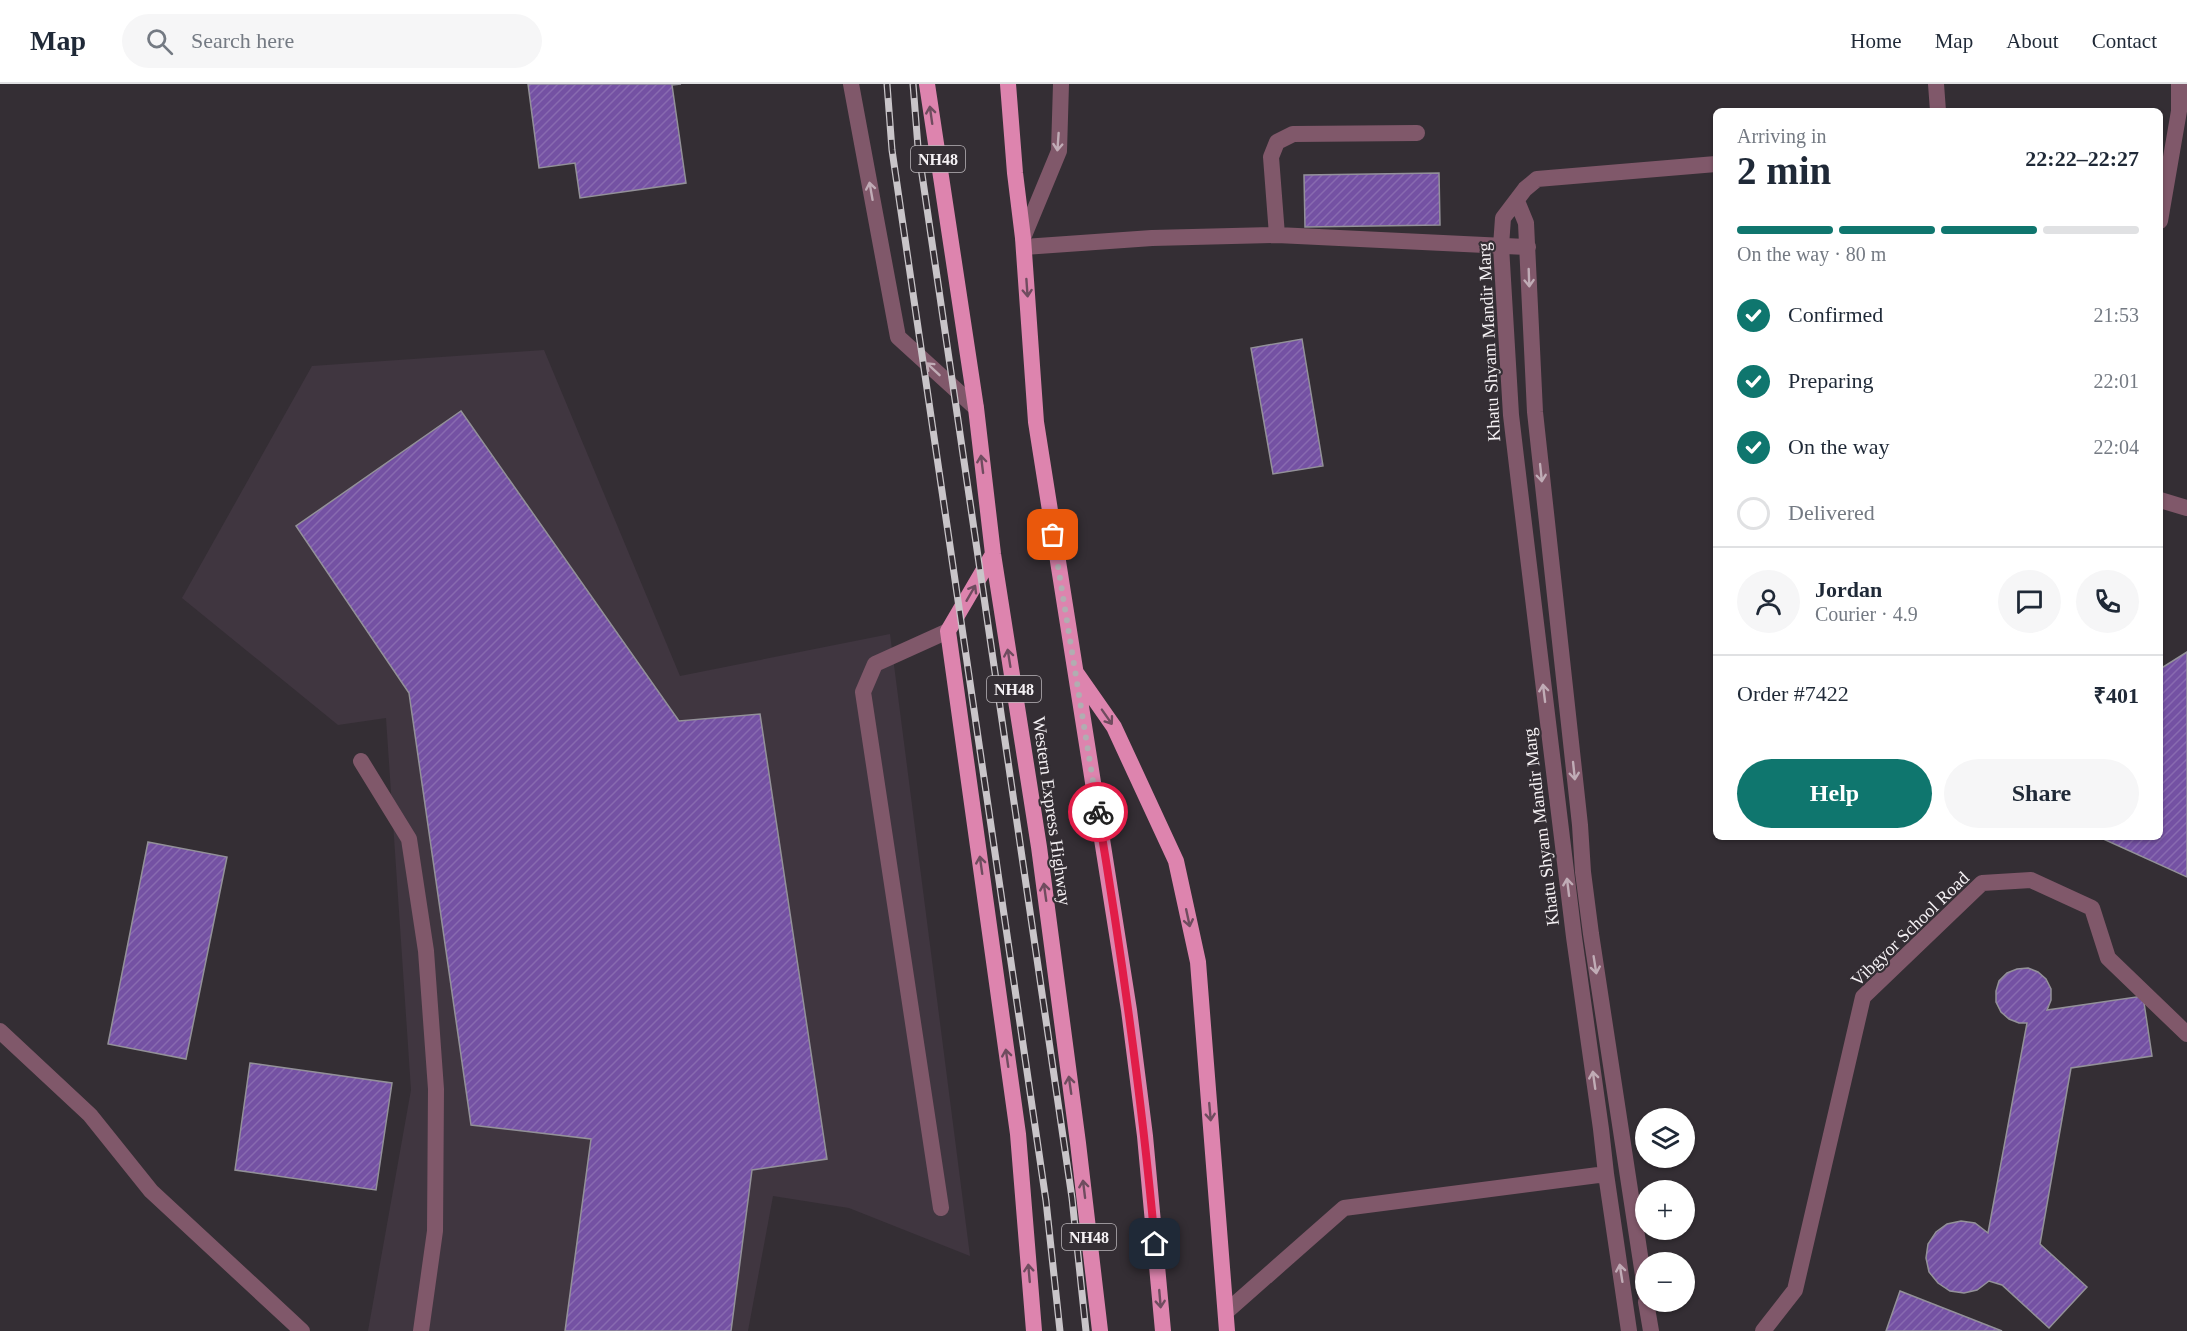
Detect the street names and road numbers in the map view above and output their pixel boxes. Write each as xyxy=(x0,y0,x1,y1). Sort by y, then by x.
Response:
road number: NH48 xyxy=(911,146,965,172)
street label: Khatu Shyam Mandir Marg xyxy=(1474,242,1504,442)
road number: NH48 xyxy=(987,676,1041,702)
street label: Western Express Highway xyxy=(1029,715,1075,907)
street label: Khatu Shyam Mandir Marg xyxy=(1519,727,1563,927)
street label: Vibgyor School Road xyxy=(1847,868,1973,990)
road number: NH48 xyxy=(1062,1224,1116,1250)

